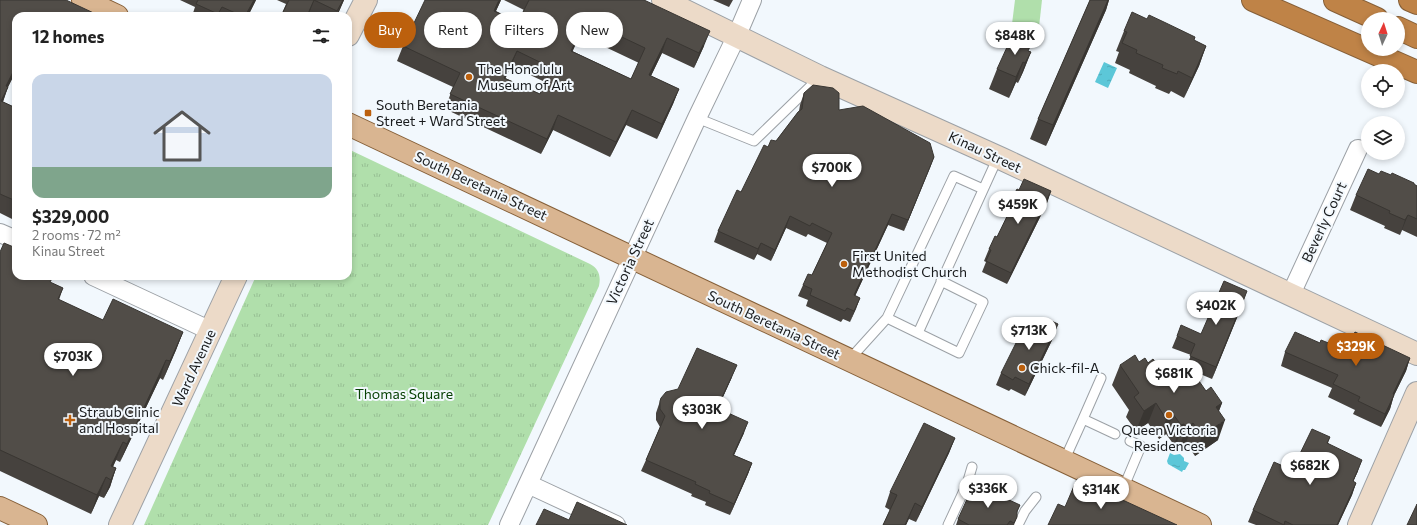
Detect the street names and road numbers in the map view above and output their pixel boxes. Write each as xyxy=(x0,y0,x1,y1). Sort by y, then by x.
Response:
street label: Kinau Street xyxy=(946,127,1025,176)
street label: South Beretania Street xyxy=(412,147,550,224)
street label: Beverly Court xyxy=(1298,179,1350,265)
street label: Victoria Street xyxy=(602,216,657,307)
street label: South Beretania Street xyxy=(705,286,843,363)
street label: Ward Avenue xyxy=(168,326,219,409)

